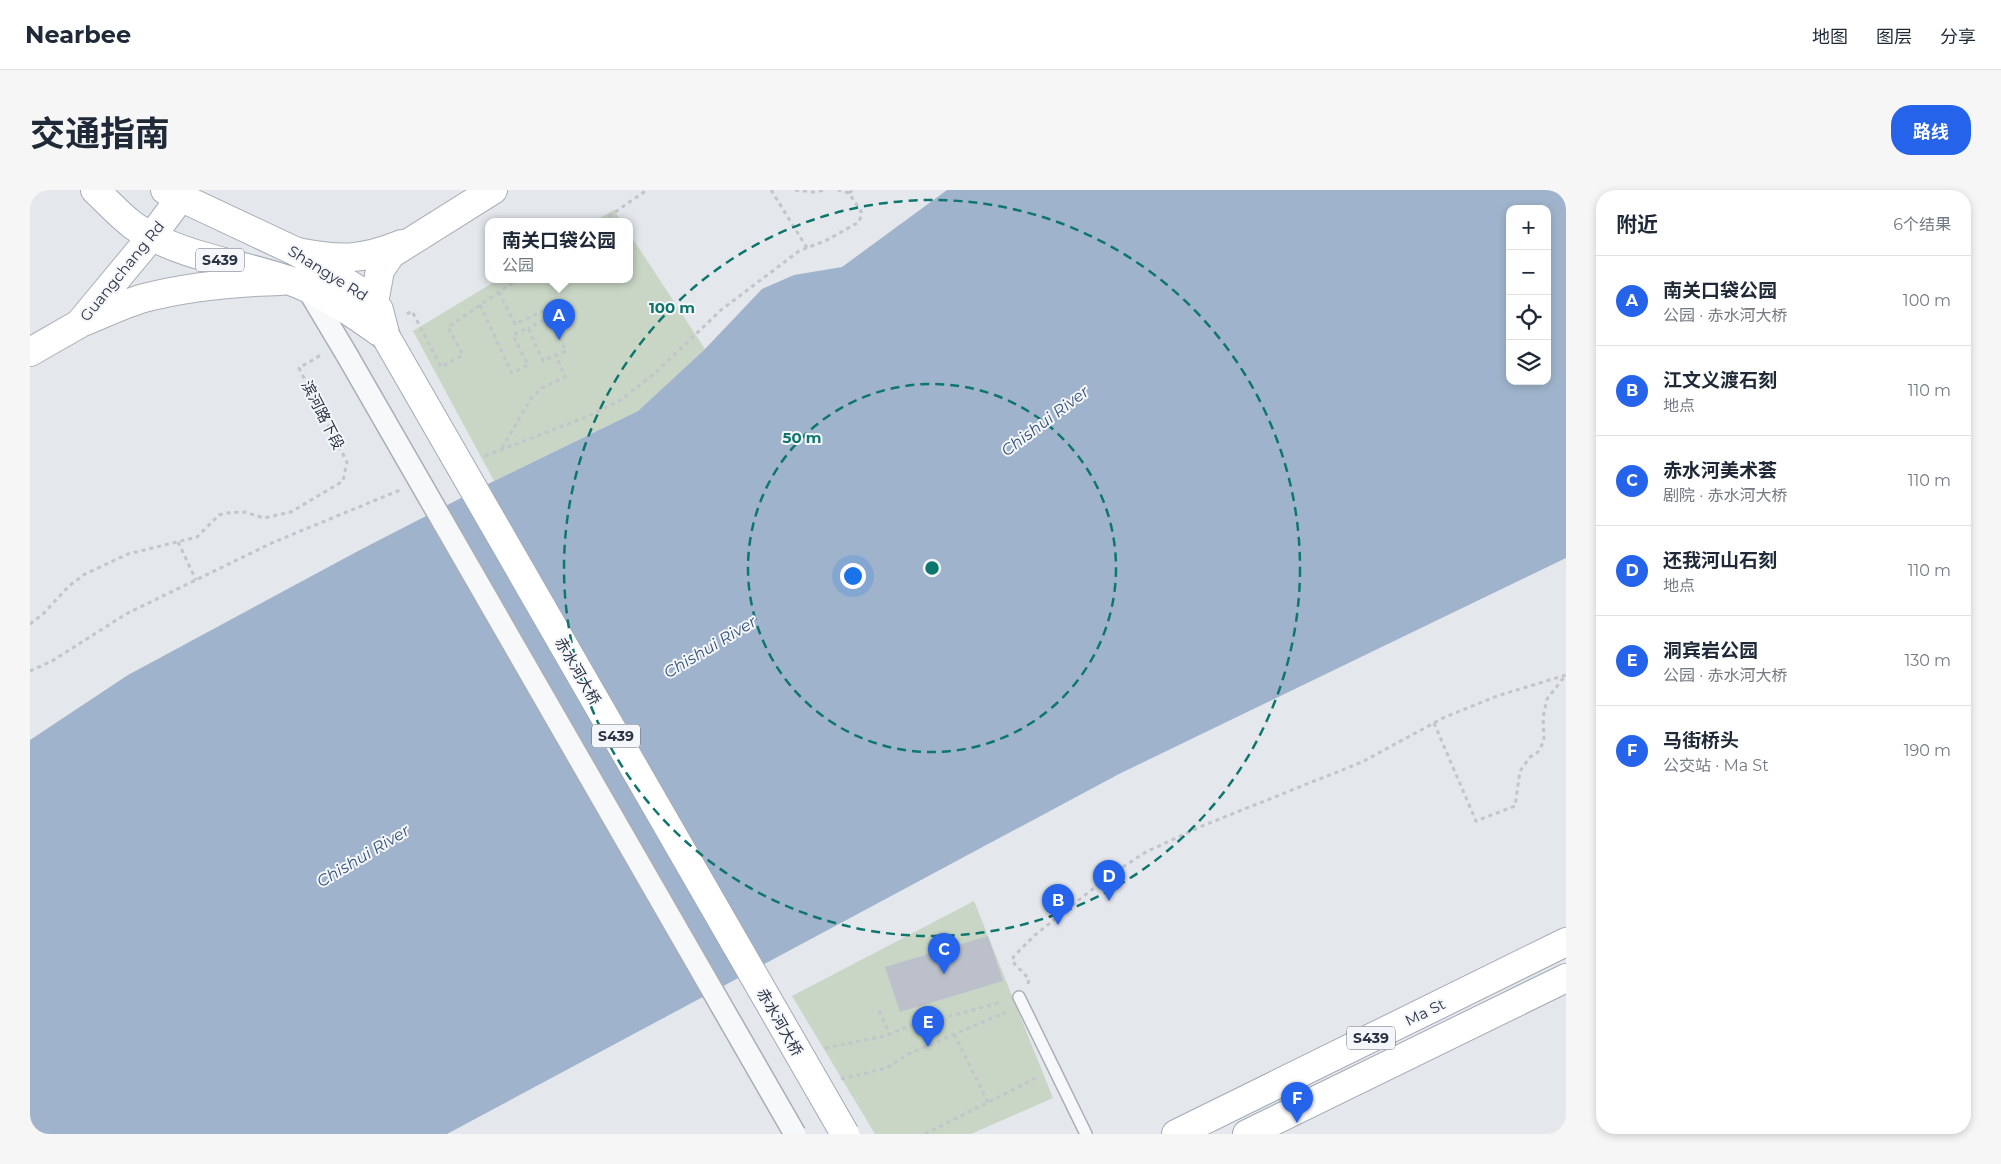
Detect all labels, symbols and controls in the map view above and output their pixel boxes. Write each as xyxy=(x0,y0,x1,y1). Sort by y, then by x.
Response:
text: Nearbee xyxy=(25,20,131,49)
text: 地图 xyxy=(1812,26,1848,48)
text: 图层 xyxy=(1876,26,1912,48)
text: 分享 xyxy=(1940,26,1976,48)
button: 路线 xyxy=(1891,105,1971,155)
text: 交通指南 xyxy=(30,112,170,155)
map controls xyxy=(1506,205,1551,385)
button: + xyxy=(1506,205,1551,250)
text: 附近 xyxy=(1616,212,1658,237)
text: 6个结果 xyxy=(1893,215,1951,234)
street label: Guangchang Rd xyxy=(76,217,168,325)
popup xyxy=(485,218,633,283)
text: 南关口袋公园 xyxy=(502,229,616,252)
street label: Shangye Rd xyxy=(285,241,371,305)
road number: S439 xyxy=(196,248,244,272)
button: − xyxy=(1506,250,1551,295)
text: 公园 xyxy=(502,256,534,275)
text: 南关口袋公园 xyxy=(1663,279,1777,302)
text: A xyxy=(1626,291,1638,310)
text: 100 m xyxy=(1903,291,1951,310)
button: locate xyxy=(1506,295,1551,340)
text: 100 m xyxy=(649,298,695,317)
pin: A xyxy=(543,299,575,340)
text: 公园 · 赤水河大桥 xyxy=(1663,306,1787,325)
button: layers xyxy=(1506,340,1551,385)
text: 江文义渡石刻 xyxy=(1663,369,1777,392)
street label: 滨河路下段 xyxy=(298,377,348,453)
text: B xyxy=(1626,381,1638,400)
text: 110 m xyxy=(1908,381,1951,400)
water label: Chishui River xyxy=(997,382,1093,460)
text: 地点 xyxy=(1663,396,1695,415)
text: 50 m xyxy=(782,428,822,447)
text: 赤水河美术荟 xyxy=(1663,459,1777,482)
text: C xyxy=(1626,471,1638,490)
text: 110 m xyxy=(1908,471,1951,490)
text: 剧院 · 赤水河大桥 xyxy=(1663,486,1787,505)
text: 还我河山石刻 xyxy=(1663,549,1777,572)
centre of rings xyxy=(923,559,941,577)
text: D xyxy=(1625,561,1639,580)
text: 110 m xyxy=(1908,561,1951,580)
your location xyxy=(840,563,866,589)
text: 地点 xyxy=(1663,576,1695,595)
water label: Chishui River xyxy=(660,612,760,682)
street label: 赤水河大桥 xyxy=(551,634,605,708)
text: 洞宾岩公园 xyxy=(1663,639,1758,662)
text: E xyxy=(1627,651,1637,670)
text: 130 m xyxy=(1904,651,1951,670)
text: 公园 · 赤水河大桥 xyxy=(1663,666,1787,685)
road number: S439 xyxy=(592,724,640,748)
text: 马街桥头 xyxy=(1663,729,1739,752)
text: F xyxy=(1627,741,1637,760)
text: 190 m xyxy=(1904,741,1951,760)
text: 公交站 · Ma St xyxy=(1663,756,1769,775)
water label: Chishui River xyxy=(313,821,413,891)
pin: D xyxy=(1093,860,1125,901)
pin: B xyxy=(1042,884,1074,925)
pin: C xyxy=(928,933,960,974)
street label: 赤水河大桥 xyxy=(753,985,807,1059)
street label: Ma St xyxy=(1402,994,1448,1030)
pin: E xyxy=(912,1006,944,1047)
road number: S439 xyxy=(1347,1026,1395,1050)
pin: F xyxy=(1281,1082,1313,1123)

